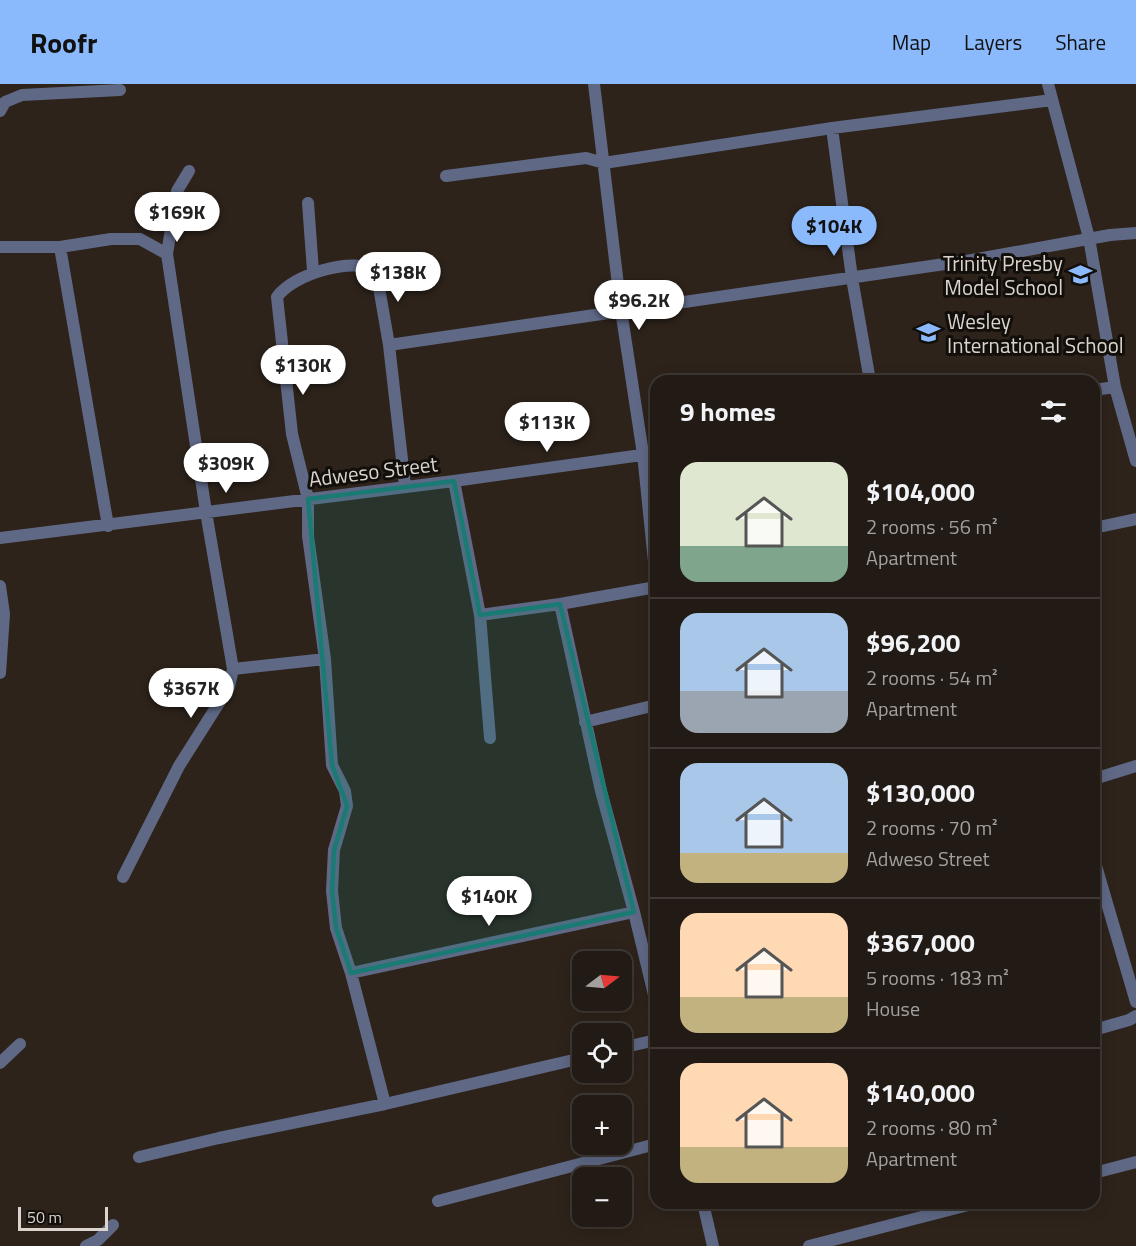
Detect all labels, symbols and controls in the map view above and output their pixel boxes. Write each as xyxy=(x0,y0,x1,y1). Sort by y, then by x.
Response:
text: Roofr xyxy=(30,21,97,64)
text: Map xyxy=(892,26,931,58)
text: Layers xyxy=(964,26,1022,58)
text: Share xyxy=(1055,26,1106,58)
pin: $169K xyxy=(135,192,219,243)
text: $169K xyxy=(149,196,205,227)
pin: $104K xyxy=(792,206,876,257)
text: $104K xyxy=(806,210,862,241)
place label: Trinity Presby Model School xyxy=(943,247,1063,303)
pin: $138K xyxy=(356,252,440,303)
text: $138K xyxy=(370,256,426,287)
school or university icon: Trinity Presby Model School xyxy=(1068,262,1094,288)
pin: $96.2K xyxy=(590,280,688,331)
text: $96.2K xyxy=(608,284,670,315)
place label: Wesley International School xyxy=(947,305,1124,361)
school or university icon: Wesley International School xyxy=(916,320,942,346)
pin: $130K xyxy=(261,345,345,396)
text: $130K xyxy=(275,349,331,380)
text: 9 homes xyxy=(680,392,776,431)
icon: filters xyxy=(1037,395,1070,428)
pin: $113K xyxy=(505,402,589,453)
text: $113K xyxy=(519,406,575,437)
pin: $309K xyxy=(184,443,268,494)
text: $309K xyxy=(198,447,254,478)
street label: Adweso Street xyxy=(307,447,440,495)
text: $104,000 xyxy=(866,472,975,511)
icon: home xyxy=(728,486,800,558)
text: 2 rooms · 56 m² xyxy=(866,511,998,542)
text: Apartment xyxy=(866,542,957,573)
text: $96,200 xyxy=(866,623,960,662)
icon: home xyxy=(728,637,800,709)
text: 2 rooms · 54 m² xyxy=(866,662,998,693)
pin: $367K xyxy=(149,668,233,719)
text: $367K xyxy=(163,672,219,703)
text: Apartment xyxy=(866,693,957,724)
text: $130,000 xyxy=(866,773,975,812)
icon: home xyxy=(728,787,800,859)
text: 2 rooms · 70 m² xyxy=(866,812,998,843)
text: Adweso Street xyxy=(866,843,989,874)
pin: $140K xyxy=(447,876,531,927)
text: $140K xyxy=(461,880,517,911)
text: $367,000 xyxy=(866,923,975,962)
icon: home xyxy=(728,937,800,1009)
north arrow xyxy=(572,951,632,1011)
map controls xyxy=(572,951,632,1227)
text: 5 rooms · 183 m² xyxy=(866,962,1009,993)
text: House xyxy=(866,993,920,1024)
button: locate xyxy=(572,1023,632,1083)
text: $140,000 xyxy=(866,1073,975,1112)
icon: home xyxy=(728,1087,800,1159)
button: + xyxy=(572,1095,632,1155)
text: 2 rooms · 80 m² xyxy=(866,1112,998,1143)
text: Apartment xyxy=(866,1143,957,1174)
button: − xyxy=(572,1167,632,1227)
scale bar xyxy=(18,1204,108,1232)
text: 50 m xyxy=(27,1205,62,1229)

